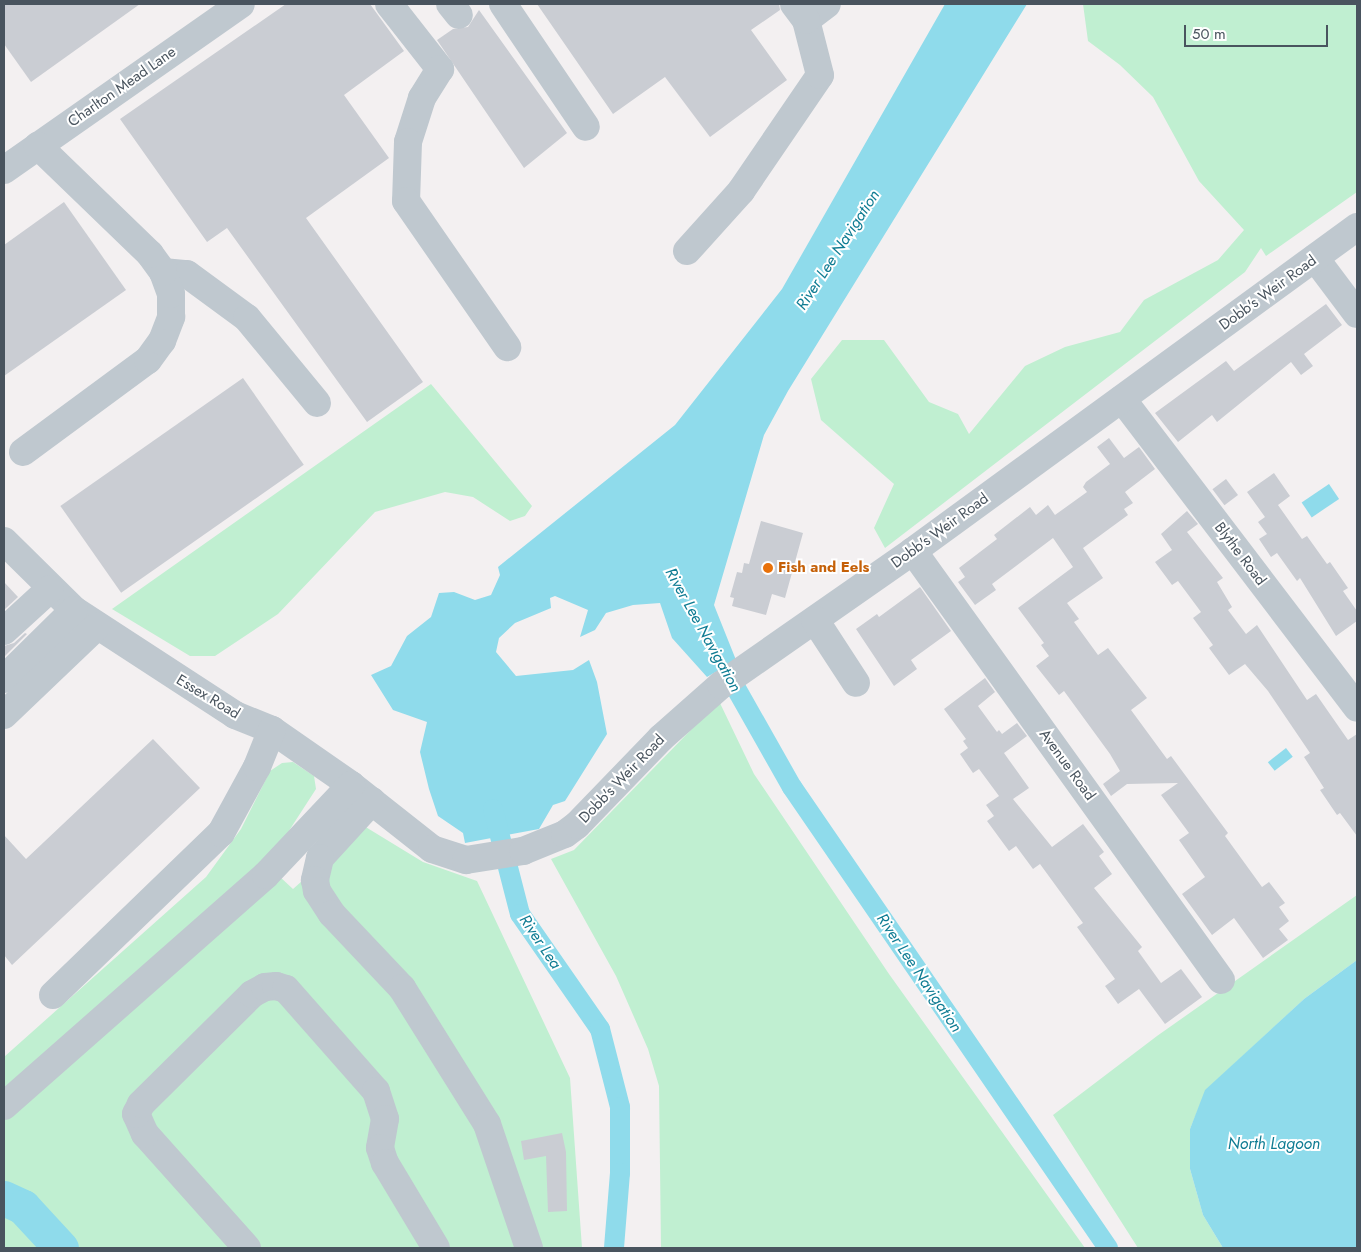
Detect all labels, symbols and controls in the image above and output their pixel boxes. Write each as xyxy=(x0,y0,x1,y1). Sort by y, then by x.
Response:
scale bar xyxy=(1186,15,1330,47)
text: 50 m xyxy=(1192,23,1226,45)
street label: Charlton Mead Lane xyxy=(64,43,180,131)
water label: River Lee Navigation xyxy=(792,186,884,314)
street label: Dobb's Weir Road xyxy=(1216,252,1320,334)
street label: Dobb's Weir Road xyxy=(888,490,992,572)
street label: Blythe Road xyxy=(1210,519,1270,589)
place label: Fish and Eels xyxy=(778,559,869,577)
marker: Fish and Eels xyxy=(762,562,774,574)
water label: River Lee Navigation xyxy=(661,565,745,695)
street label: Essex Road xyxy=(173,671,243,723)
street label: Avenue Road xyxy=(1035,726,1099,804)
street label: Dobb's Weir Road xyxy=(575,731,669,827)
water label: River Lee Navigation xyxy=(872,910,966,1036)
water label: River Lea xyxy=(515,911,565,973)
water label: North Lagoon xyxy=(1228,1134,1320,1154)

